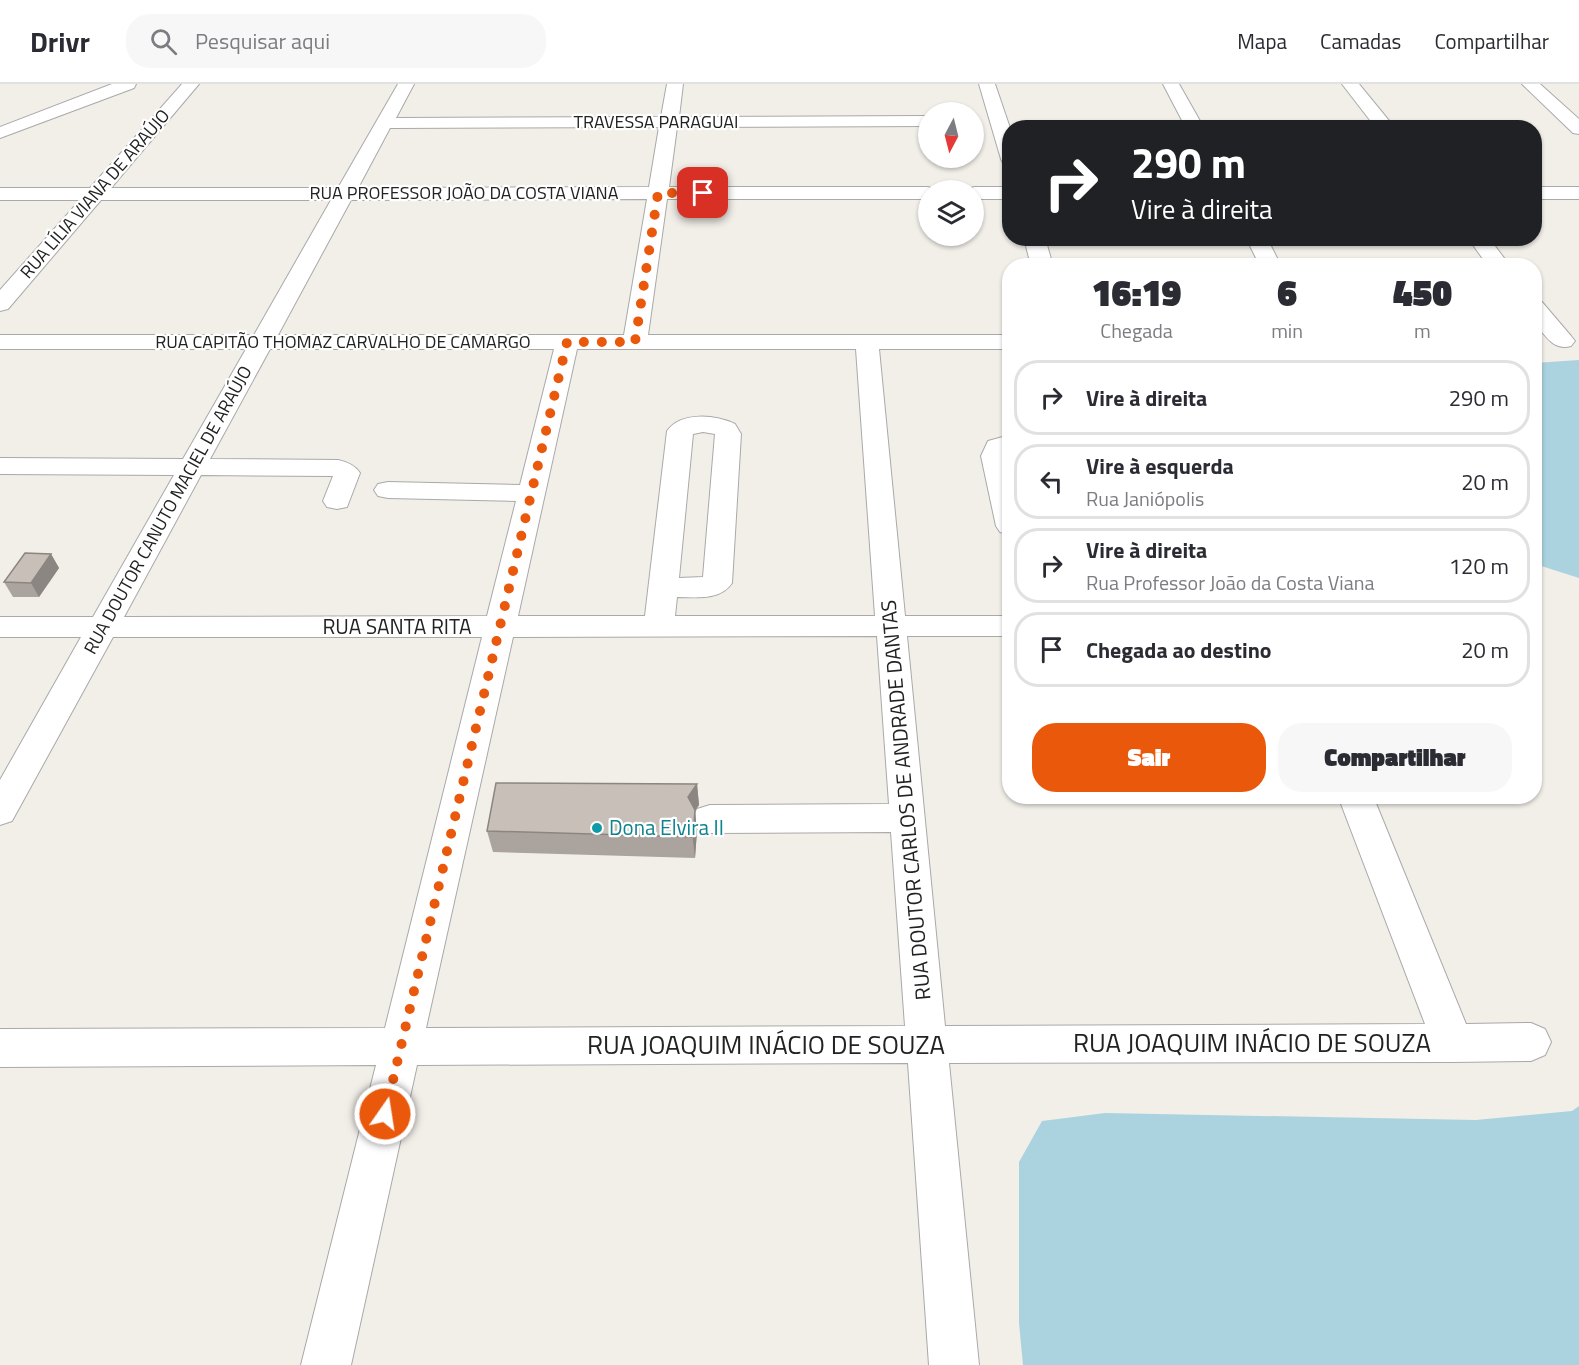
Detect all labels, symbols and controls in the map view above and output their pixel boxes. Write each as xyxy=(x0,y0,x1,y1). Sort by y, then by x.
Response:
search box xyxy=(126,14,546,68)
text: Drivr xyxy=(30,20,90,63)
text: Pesquisar aqui xyxy=(195,24,330,58)
icon: search xyxy=(147,25,180,58)
text: Mapa xyxy=(1237,25,1287,57)
text: Camadas xyxy=(1320,25,1401,57)
text: Compartilhar xyxy=(1434,25,1549,57)
north arrow xyxy=(918,102,984,168)
map controls xyxy=(918,102,984,246)
street label: RUA LÍLIA VIANA DE ARAÚJO xyxy=(13,103,176,284)
street label: TRAVESSA PARAGUAI xyxy=(573,108,739,135)
text: 290 m xyxy=(1131,130,1246,194)
icon: right xyxy=(1032,144,1110,222)
pin xyxy=(677,167,728,218)
icon: arrive xyxy=(686,176,719,209)
street label: RUA PROFESSOR JOÃO DA COSTA VIANA xyxy=(309,179,619,206)
button: layers xyxy=(918,180,984,246)
text: Vire à direita xyxy=(1131,188,1273,229)
text: 16:19 xyxy=(1092,265,1181,320)
text: 6 xyxy=(1277,265,1297,320)
text: 450 xyxy=(1393,265,1452,320)
text: Chegada xyxy=(1100,315,1173,346)
text: min xyxy=(1271,315,1303,346)
text: m xyxy=(1414,315,1431,346)
street label: RUA CAPITÃO THOMAZ CARVALHO DE CAMARGO xyxy=(155,328,531,355)
street label: RUA DOUTOR CANUTO MACIEL DE ARAÚJO xyxy=(77,361,258,659)
icon: right xyxy=(1035,381,1068,414)
text: Vire à direita xyxy=(1086,381,1207,415)
text: 290 m xyxy=(1449,381,1509,415)
text: Vire à esquerda xyxy=(1086,449,1234,483)
icon: left xyxy=(1035,465,1068,498)
text: 20 m xyxy=(1461,465,1509,499)
text: Rua Janiópolis xyxy=(1086,483,1204,514)
text: Vire à direita xyxy=(1086,533,1207,567)
icon: right xyxy=(1035,549,1068,582)
text: 120 m xyxy=(1449,549,1509,583)
text: Rua Professor João da Costa Viana xyxy=(1086,567,1374,598)
street label: RUA DOUTOR CARLOS DE ANDRADE DANTAS xyxy=(872,599,938,1002)
street label: RUA SANTA RITA xyxy=(322,610,472,642)
icon: arrive xyxy=(1035,633,1068,666)
text: Chegada ao destino xyxy=(1086,633,1272,667)
text: 20 m xyxy=(1461,633,1509,667)
button: Sair xyxy=(1032,723,1266,792)
button: Compartilhar xyxy=(1278,723,1512,792)
place label: Dona Elvira II xyxy=(609,811,724,843)
marker: Dona Elvira II xyxy=(590,821,604,835)
street label: RUA JOAQUIM INÁCIO DE SOUZA xyxy=(1073,1023,1431,1062)
street label: RUA JOAQUIM INÁCIO DE SOUZA xyxy=(587,1025,945,1064)
position arrow xyxy=(353,1082,417,1146)

